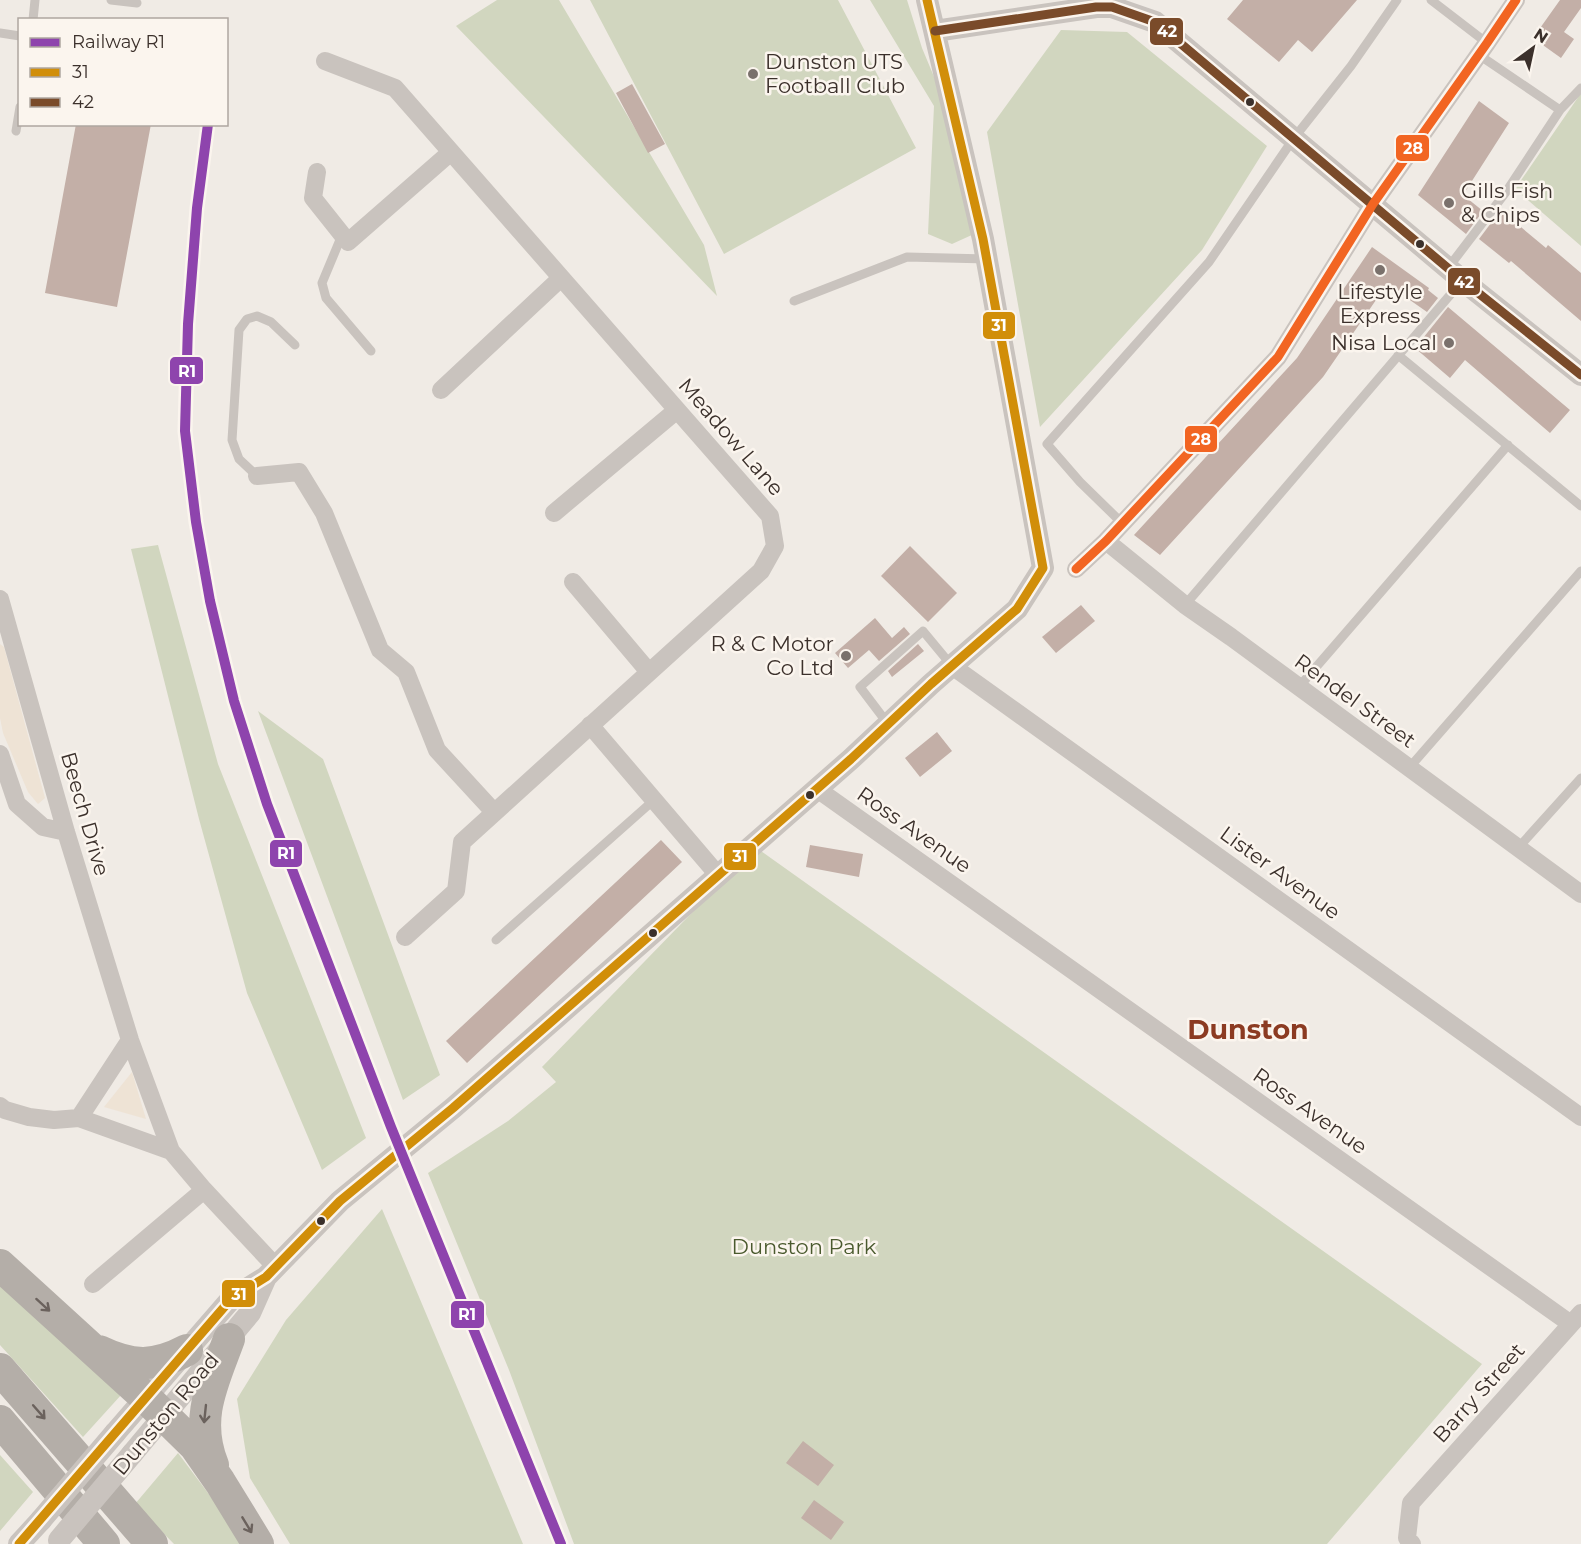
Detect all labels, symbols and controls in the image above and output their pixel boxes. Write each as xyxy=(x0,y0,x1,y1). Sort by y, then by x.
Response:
line badge: 42 xyxy=(1149,17,1184,46)
legend xyxy=(18,18,228,126)
north arrow xyxy=(1503,18,1563,78)
text: 42 xyxy=(1157,22,1177,41)
text: N xyxy=(1530,24,1551,47)
text: Railway R1 xyxy=(72,31,165,53)
place label: Dunston UTS Football Club xyxy=(765,49,905,98)
text: 31 xyxy=(72,61,89,83)
marker: Dunston UTS Football Club xyxy=(746,67,760,81)
text: 42 xyxy=(72,91,94,113)
unlabelled marker xyxy=(1244,96,1256,108)
line badge: 28 xyxy=(1395,134,1430,162)
text: 28 xyxy=(1403,139,1423,158)
place label: Gills Fish & Chips xyxy=(1461,178,1553,227)
marker: Gills Fish & Chips xyxy=(1442,196,1456,210)
unlabelled marker xyxy=(1414,238,1426,250)
marker: Lifestyle Express xyxy=(1373,263,1387,277)
line badge: 42 xyxy=(1447,267,1481,296)
text: 42 xyxy=(1454,273,1474,292)
place label: Lifestyle Express xyxy=(1337,279,1423,328)
line badge: 31 xyxy=(982,311,1016,340)
text: 31 xyxy=(990,316,1007,335)
place label: Nisa Local xyxy=(1331,330,1437,355)
marker: Nisa Local xyxy=(1442,336,1456,350)
line badge: R1 xyxy=(169,356,204,385)
text: R1 xyxy=(178,362,196,381)
street label: Meadow Lane xyxy=(674,373,789,501)
line badge: 28 xyxy=(1184,425,1218,453)
text: 28 xyxy=(1191,430,1211,449)
place label: R & C Motor Co Ltd xyxy=(710,631,834,680)
street label: Rendel Street xyxy=(1290,648,1421,753)
marker: R & C Motor Co Ltd xyxy=(839,649,853,663)
street label: Beech Drive xyxy=(56,749,115,879)
street label: Ross Avenue xyxy=(852,781,976,878)
unlabelled marker xyxy=(804,789,816,801)
street label: Lister Avenue xyxy=(1215,821,1345,925)
line badge: R1 xyxy=(269,839,303,868)
line badge: 31 xyxy=(723,842,757,871)
text: R1 xyxy=(277,844,295,863)
text: 31 xyxy=(731,847,748,866)
unlabelled marker xyxy=(647,927,659,939)
district label: Dunston xyxy=(1187,1013,1309,1046)
street label: Ross Avenue xyxy=(1248,1062,1372,1159)
unlabelled marker xyxy=(315,1215,327,1227)
park label: Dunston Park xyxy=(732,1234,877,1259)
line badge: 31 xyxy=(221,1279,256,1308)
text: 31 xyxy=(230,1285,247,1304)
one-way arrow xyxy=(36,1298,51,1312)
line badge: R1 xyxy=(450,1300,485,1329)
text: R1 xyxy=(458,1305,476,1324)
street label: Barry Street xyxy=(1427,1338,1530,1448)
street label: Dunston Road xyxy=(107,1347,224,1480)
one-way arrow xyxy=(32,1404,46,1419)
one-way arrow xyxy=(199,1404,210,1424)
one-way arrow xyxy=(241,1516,253,1533)

